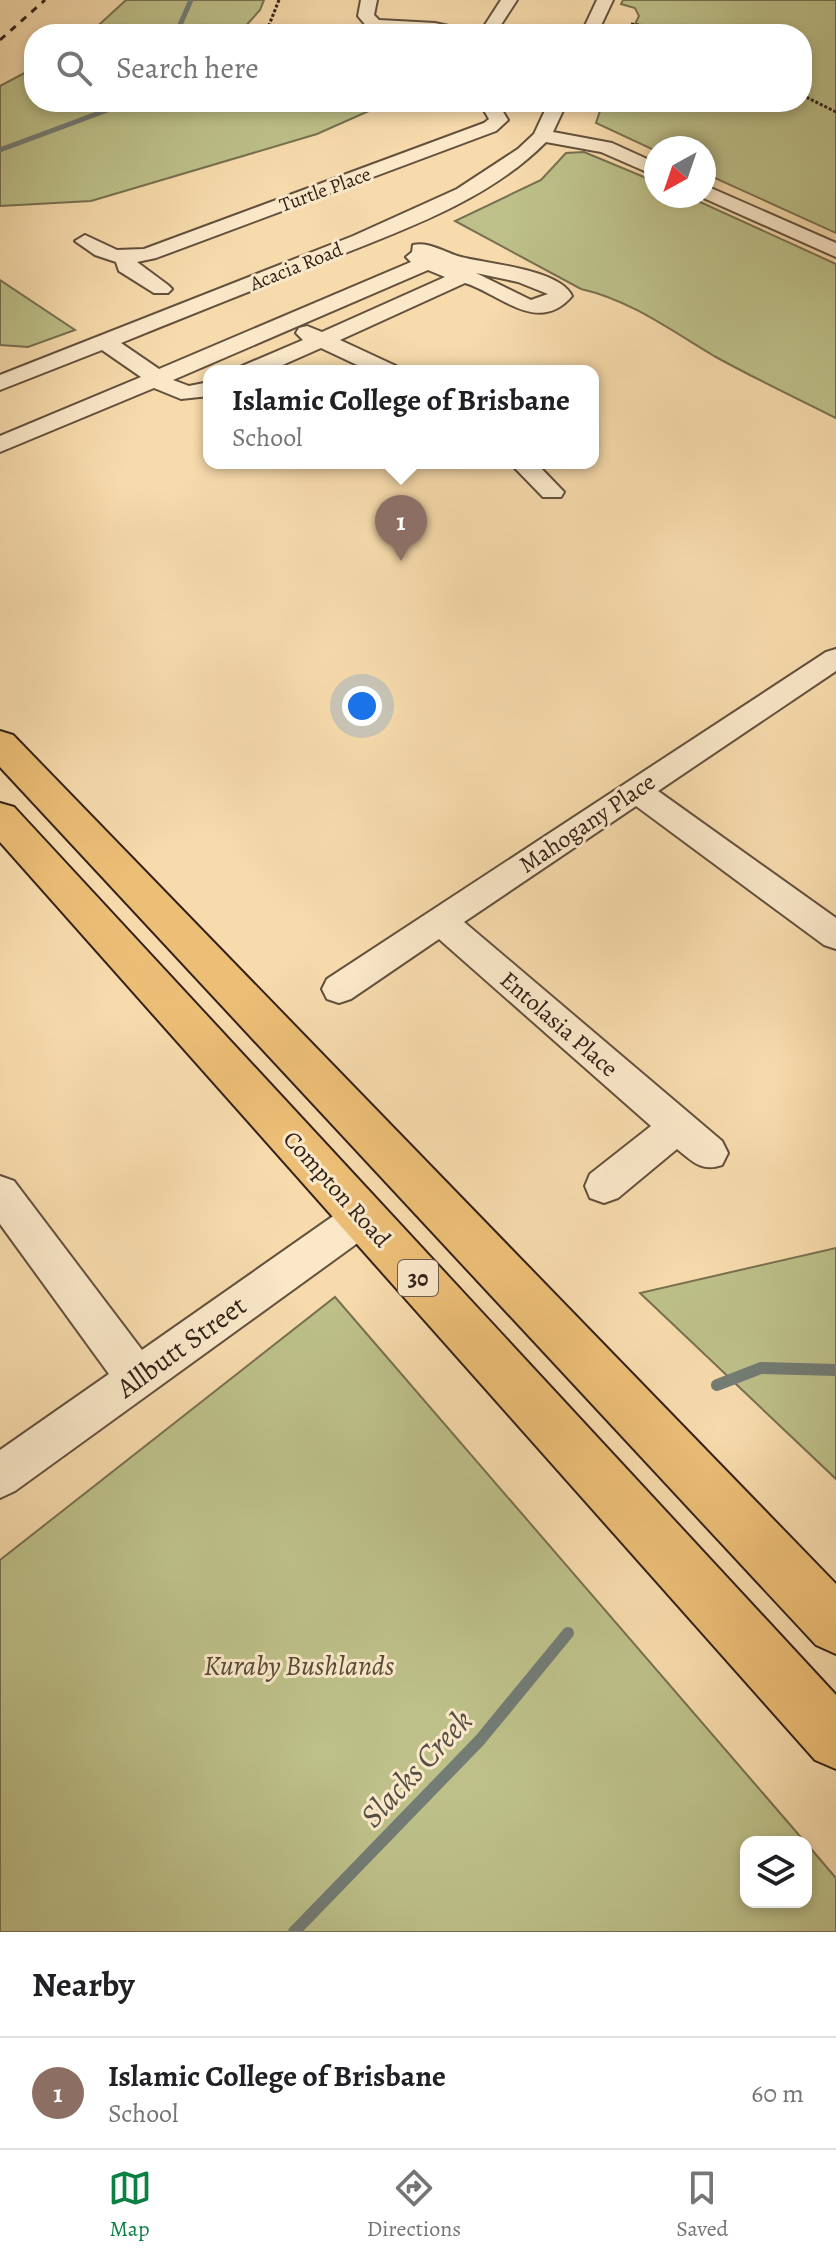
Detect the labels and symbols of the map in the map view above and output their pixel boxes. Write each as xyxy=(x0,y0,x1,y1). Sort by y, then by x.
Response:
north arrow xyxy=(644,136,716,208)
street label: Turtle Place xyxy=(276,160,375,218)
street label: Acacia Road xyxy=(245,235,347,298)
pin: 1 xyxy=(375,495,427,561)
your location xyxy=(342,686,382,726)
street label: Mahogany Place xyxy=(513,766,661,880)
street label: Entolasia Place xyxy=(493,964,625,1084)
street label: Compton Road xyxy=(276,1124,398,1254)
road number: 30 xyxy=(398,1260,438,1296)
street label: Allbutt Street xyxy=(108,1287,254,1407)
park label: Kuraby Bushlands xyxy=(204,1647,395,1685)
water label: Slacks Creek xyxy=(350,1699,482,1837)

